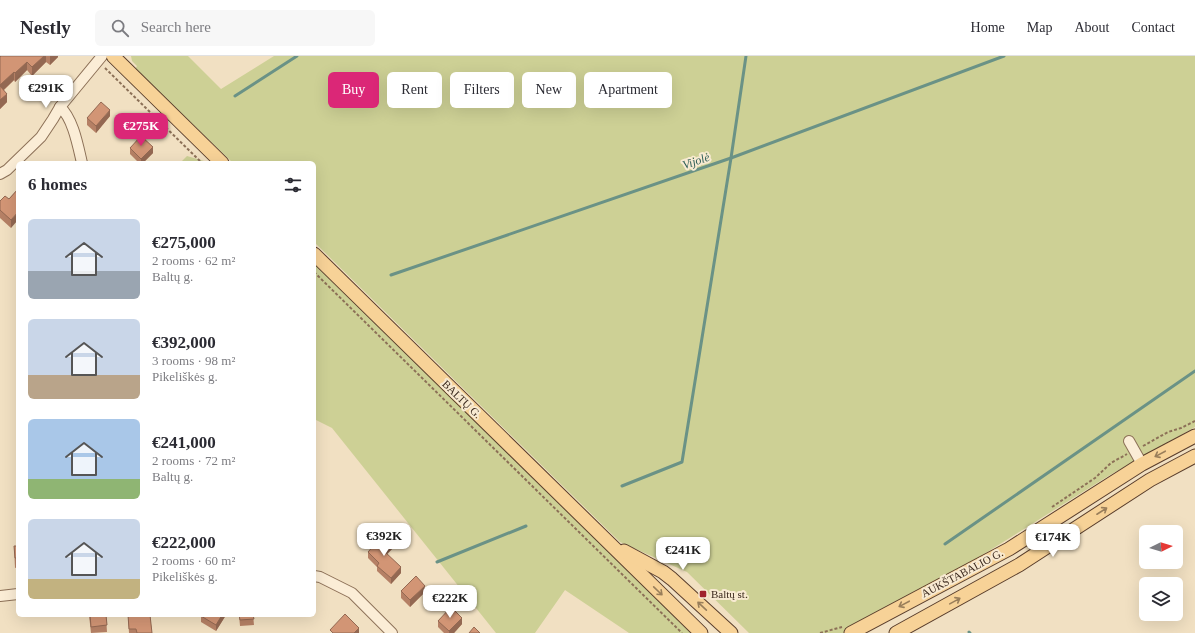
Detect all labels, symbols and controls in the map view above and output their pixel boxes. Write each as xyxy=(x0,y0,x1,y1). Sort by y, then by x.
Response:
search box xyxy=(95,10,375,46)
text: Nestly xyxy=(20,17,71,38)
icon: search xyxy=(109,17,131,39)
text: Search here xyxy=(141,19,211,35)
text: Home xyxy=(971,20,1005,35)
text: Map xyxy=(1027,20,1052,35)
text: About xyxy=(1074,20,1109,35)
text: Contact xyxy=(1131,20,1175,35)
chip: Buy xyxy=(328,72,379,108)
chip: Rent xyxy=(387,72,442,108)
chip: Filters xyxy=(450,72,514,108)
chip: New xyxy=(522,72,576,108)
chip: Apartment xyxy=(584,72,672,108)
pin: €291K xyxy=(18,75,74,109)
text: €291K xyxy=(28,80,64,95)
pin: €275K xyxy=(113,113,169,147)
text: €275K xyxy=(123,118,159,133)
water label: Vijolė xyxy=(681,150,712,172)
icon: filters xyxy=(282,174,304,196)
text: 6 homes xyxy=(28,175,87,194)
text: €275,000 xyxy=(152,233,216,252)
icon: home xyxy=(60,235,108,283)
text: 2 rooms · 62 m² xyxy=(152,253,235,268)
text: Baltų g. xyxy=(152,269,193,284)
text: €392,000 xyxy=(152,333,216,352)
icon: home xyxy=(60,335,108,383)
text: 3 rooms · 98 m² xyxy=(152,353,235,368)
text: Pikeliškės g. xyxy=(152,369,218,384)
street label: BALTŲ G. xyxy=(440,378,484,421)
text: €241,000 xyxy=(152,433,216,452)
icon: home xyxy=(60,435,108,483)
one-way arrow xyxy=(1155,451,1167,458)
text: 2 rooms · 72 m² xyxy=(152,453,235,468)
text: Baltų g. xyxy=(152,469,193,484)
one-way arrow xyxy=(1096,507,1107,515)
pin: €392K xyxy=(356,523,412,557)
pin: €174K xyxy=(1025,524,1081,558)
north arrow xyxy=(1139,525,1183,569)
map controls xyxy=(1139,525,1183,621)
text: €392K xyxy=(366,528,402,543)
text: €174K xyxy=(1035,529,1071,544)
text: €222,000 xyxy=(152,533,216,552)
icon: home xyxy=(60,535,108,583)
pin: €241K xyxy=(655,537,711,571)
text: €241K xyxy=(665,542,701,557)
street label: AUKŠTABALIO G. xyxy=(919,546,1005,600)
text: 2 rooms · 60 m² xyxy=(152,553,235,568)
text: Pikeliškės g. xyxy=(152,569,218,584)
button: layers xyxy=(1139,577,1183,621)
pin: €222K xyxy=(422,585,478,619)
one-way arrow xyxy=(653,586,663,596)
place label: Baltų st. xyxy=(711,588,748,600)
marker: Baltų st. xyxy=(698,589,708,599)
text: €222K xyxy=(432,590,468,605)
one-way arrow xyxy=(949,596,961,604)
one-way arrow xyxy=(898,601,910,609)
one-way arrow xyxy=(697,602,708,611)

